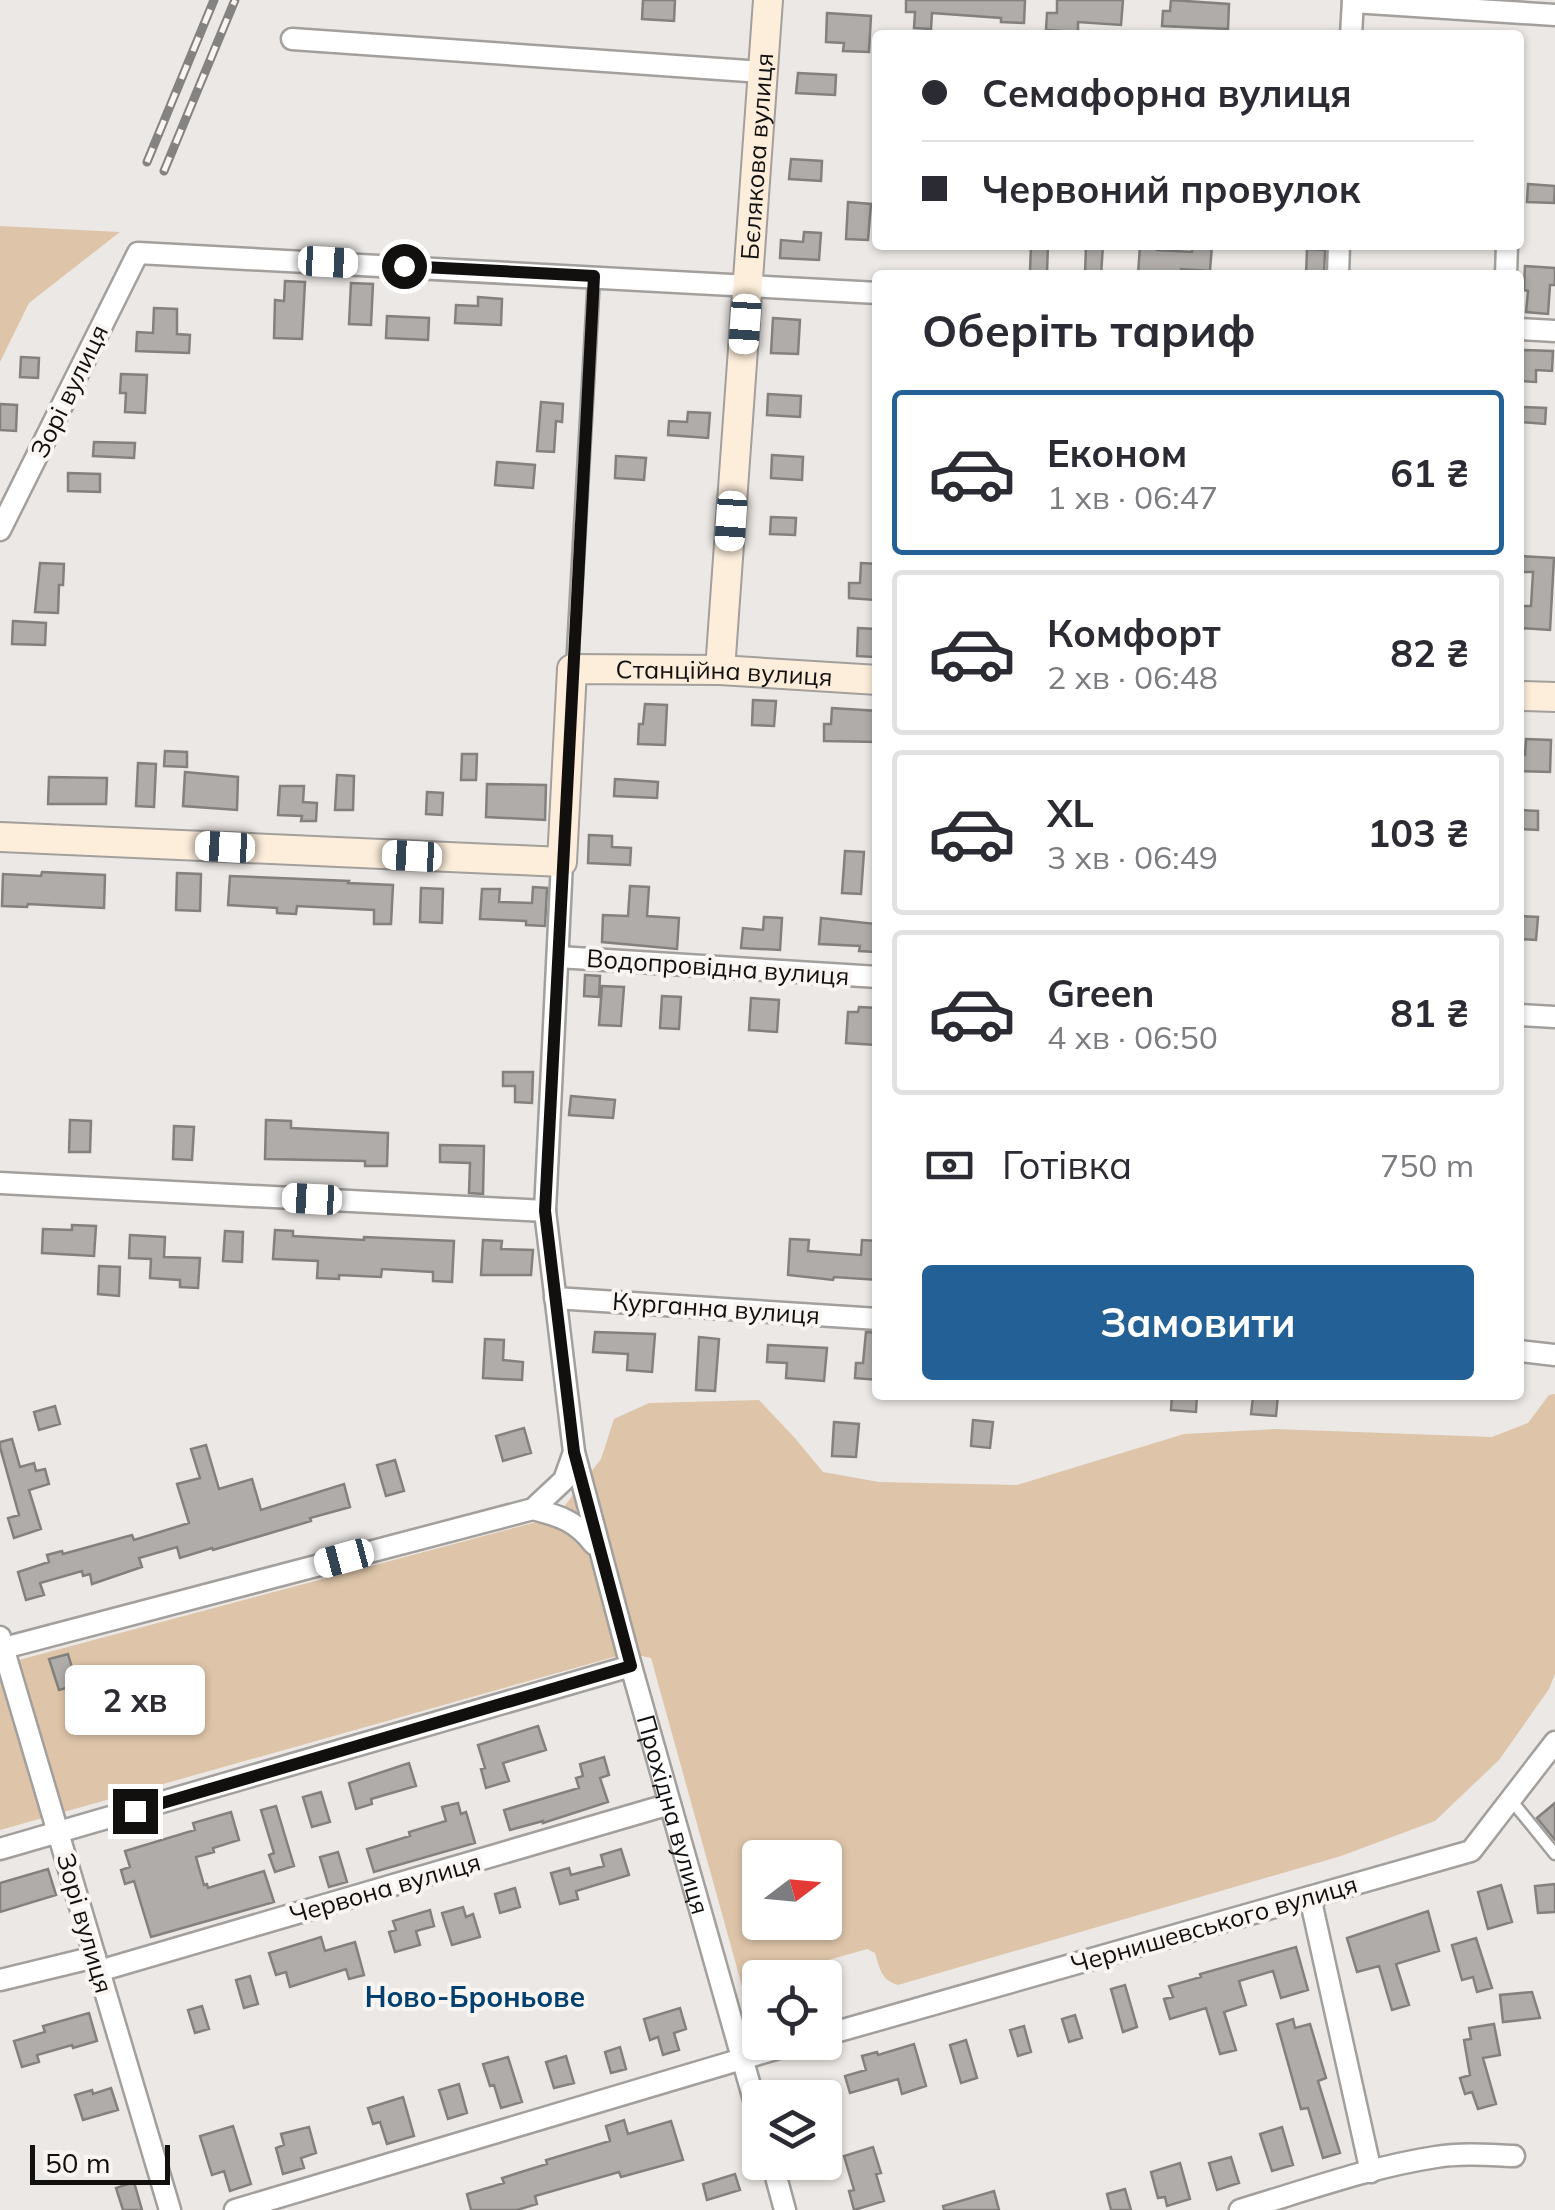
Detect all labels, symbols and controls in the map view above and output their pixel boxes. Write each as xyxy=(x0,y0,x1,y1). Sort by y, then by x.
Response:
street label: Бєлякова вулиця xyxy=(733,52,779,261)
text: Семафорна вулиця xyxy=(982,69,1352,117)
text: Червоний провулок xyxy=(982,165,1361,213)
route start xyxy=(382,244,427,289)
car xyxy=(297,245,359,279)
car xyxy=(728,293,762,355)
text: Оберіть тариф xyxy=(922,302,1256,358)
street label: Зорі вулиця xyxy=(23,319,114,462)
icon: car xyxy=(927,428,1017,518)
text: Економ xyxy=(1047,429,1187,477)
text: 61 ₴ xyxy=(1390,449,1469,497)
text: 1 хв · 06:47 xyxy=(1047,477,1218,517)
car xyxy=(714,490,748,552)
icon: car xyxy=(927,608,1017,698)
text: Комфорт xyxy=(1047,609,1221,657)
text: 82 ₴ xyxy=(1390,629,1469,677)
street label: Станційна вулиця xyxy=(615,653,834,692)
text: 2 хв · 06:48 xyxy=(1047,657,1218,697)
icon: car xyxy=(927,788,1017,878)
text: XL xyxy=(1047,789,1094,837)
text: 103 ₴ xyxy=(1367,809,1469,857)
car xyxy=(194,830,256,864)
text: 3 хв · 06:49 xyxy=(1047,837,1218,877)
car xyxy=(381,839,443,873)
street label: Водопровідна вулиця xyxy=(586,942,850,991)
icon: car xyxy=(927,968,1017,1058)
text: Green xyxy=(1047,969,1154,1017)
text: 81 ₴ xyxy=(1390,989,1469,1037)
text: 4 хв · 06:50 xyxy=(1047,1017,1218,1057)
icon: cash xyxy=(922,1138,977,1193)
text: Готівка xyxy=(1002,1141,1132,1189)
text: 750 m xyxy=(1380,1145,1474,1185)
car xyxy=(281,1182,343,1216)
button: Замовити xyxy=(922,1265,1474,1380)
street label: Курганна вулиця xyxy=(611,1285,821,1330)
car xyxy=(311,1536,377,1580)
callout: 2 хв xyxy=(65,1666,205,1736)
text: 2 хв xyxy=(103,1680,167,1720)
street label: Прохідна вулиця xyxy=(631,1711,717,1918)
route end xyxy=(113,1789,158,1834)
north arrow xyxy=(742,1840,842,1940)
map controls xyxy=(742,1840,842,2180)
street label: Червона вулиця xyxy=(286,1845,484,1930)
street label: Зорі вулиця xyxy=(51,1849,120,1996)
street label: Чернишевського вулиця xyxy=(1067,1868,1361,1979)
button: locate xyxy=(742,1960,842,2060)
district label: Ново-Броньове xyxy=(365,1979,585,2014)
button: layers xyxy=(742,2080,842,2180)
scale bar xyxy=(30,2140,170,2184)
text: 50 m xyxy=(45,2145,111,2180)

